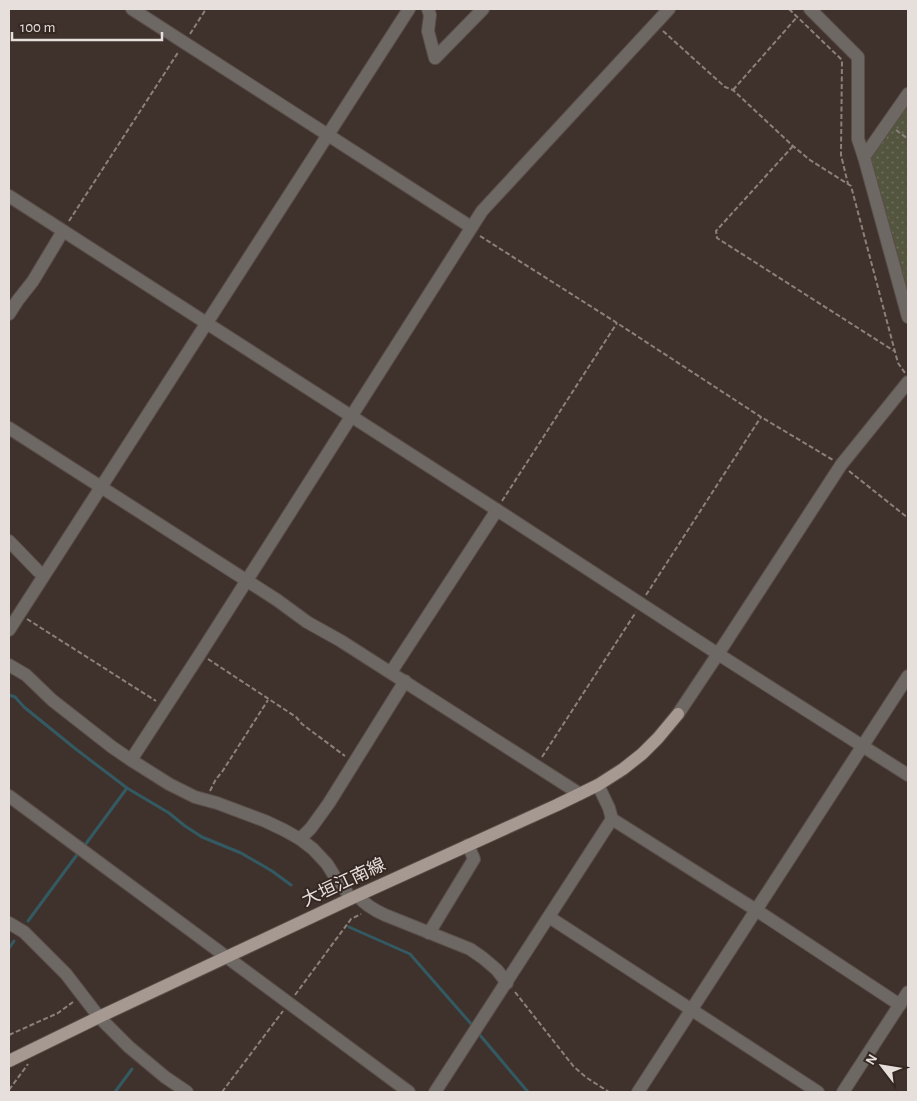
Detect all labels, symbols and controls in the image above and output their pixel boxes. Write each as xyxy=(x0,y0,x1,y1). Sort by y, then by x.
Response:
scale bar xyxy=(12,10,162,42)
text: 100 m xyxy=(20,20,55,35)
street label: 大垣江南線 xyxy=(299,854,389,910)
north arrow xyxy=(857,1041,907,1091)
text: N xyxy=(863,1052,880,1068)

